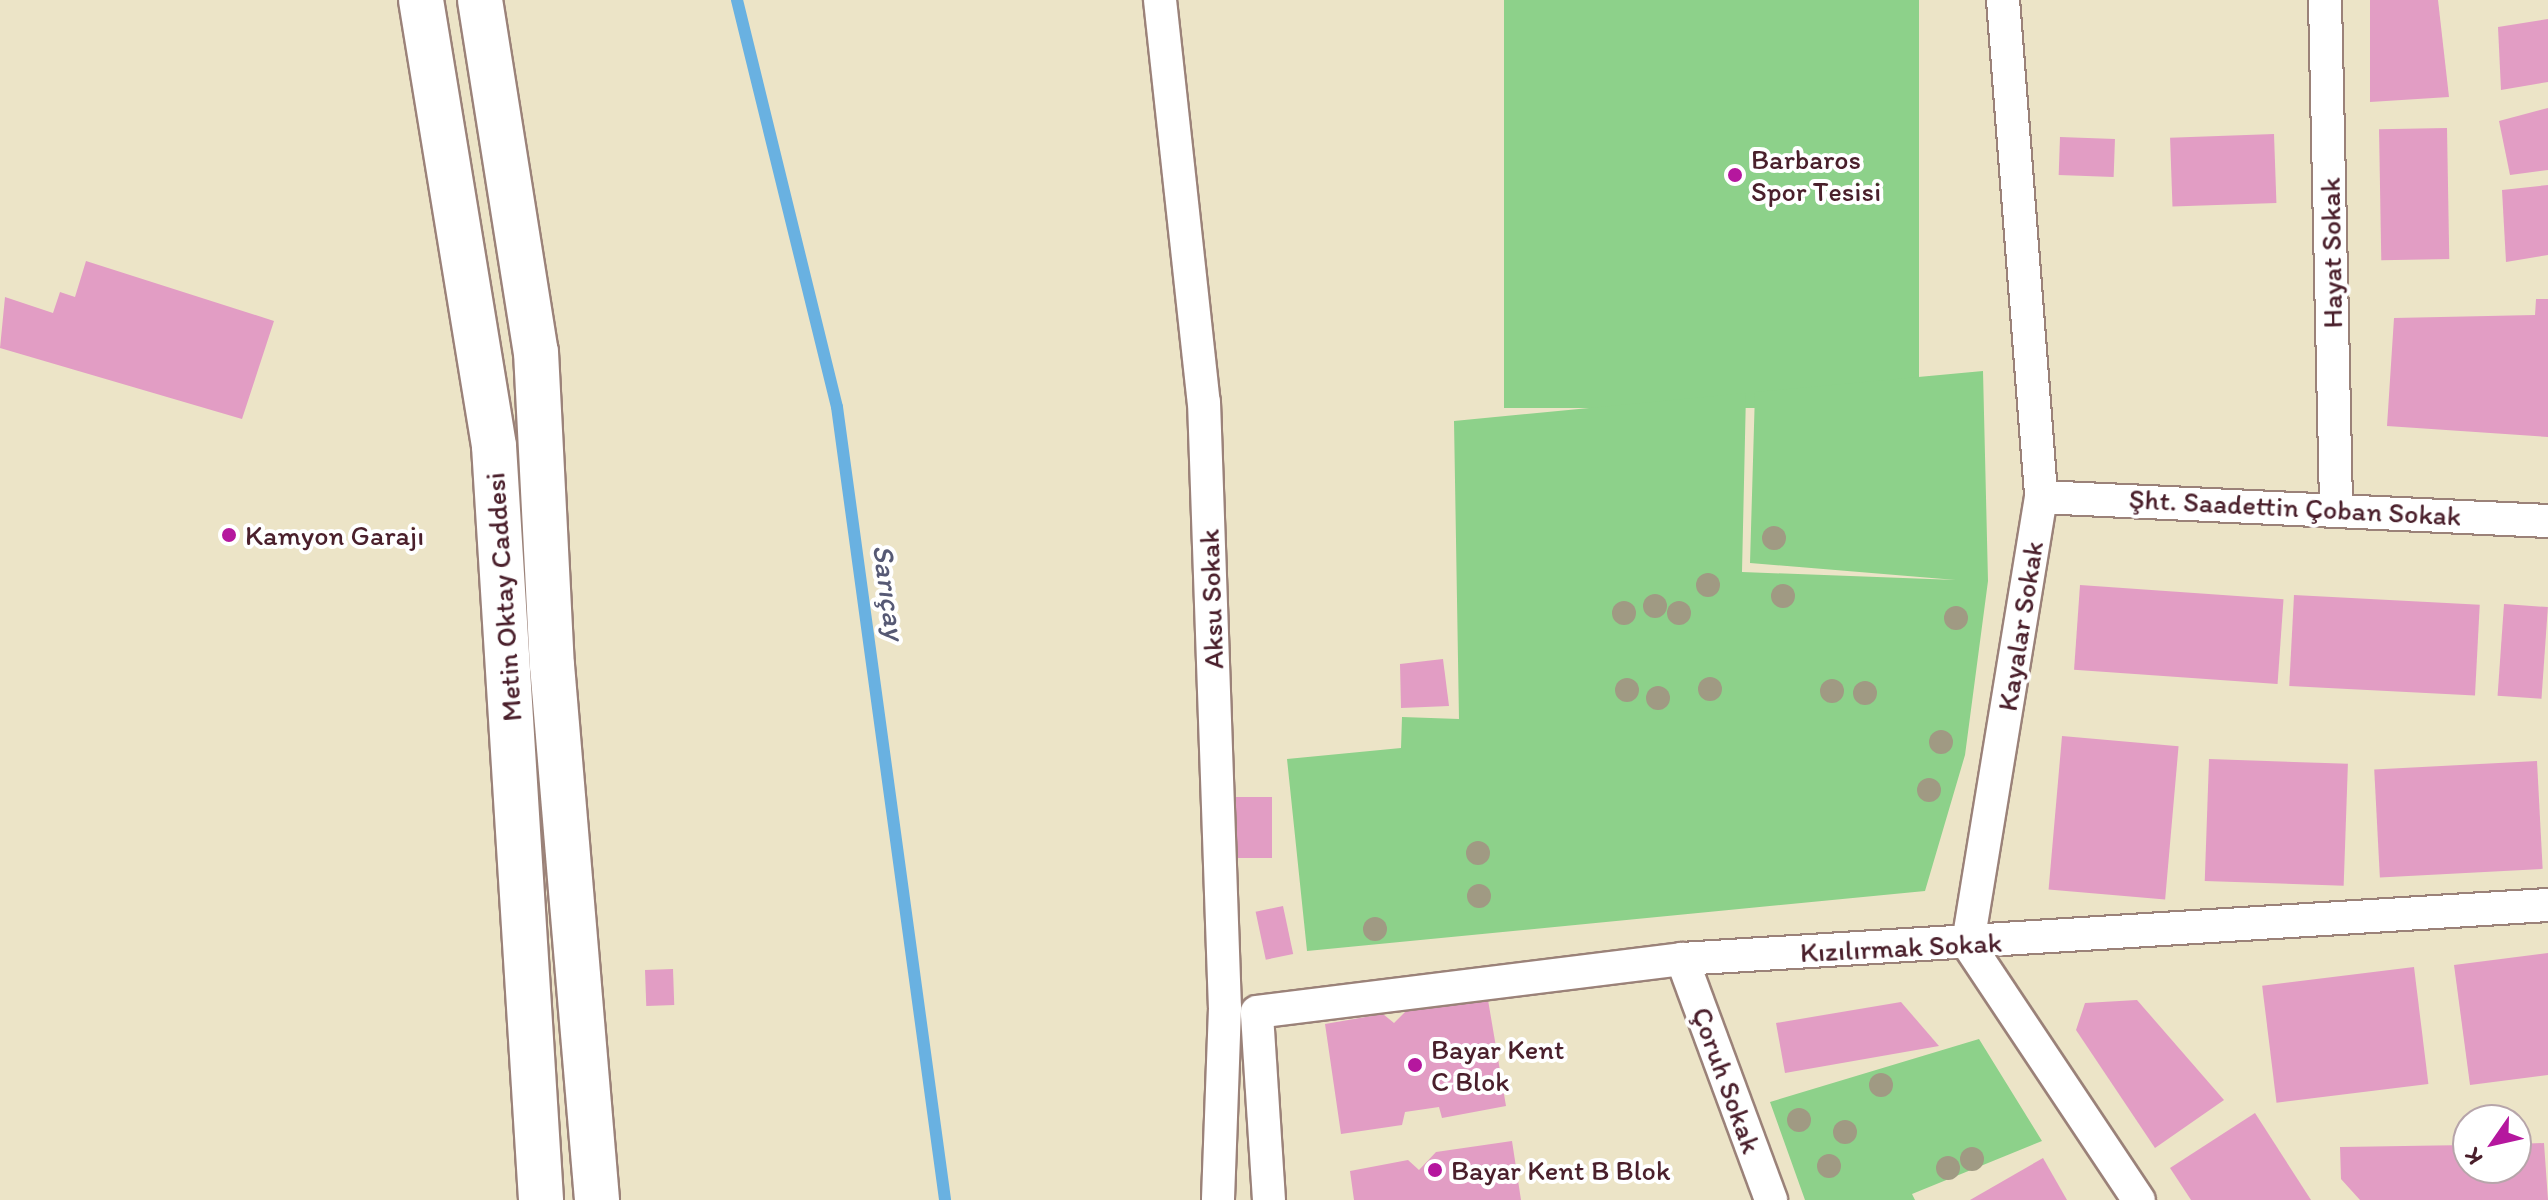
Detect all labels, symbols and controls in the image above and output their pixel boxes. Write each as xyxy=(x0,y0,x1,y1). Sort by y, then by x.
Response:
place label: Barbaros Spor Tesisi xyxy=(1751,142,1878,208)
marker: Barbaros Spor Tesisi xyxy=(1726,166,1744,184)
street label: Hayat Sokak xyxy=(2313,178,2349,328)
street label: Metin Oktay Caddesi xyxy=(478,471,528,723)
street label: Şht. Saadettin Çoban Sokak xyxy=(2129,482,2461,532)
place label: Kamyon Garajı xyxy=(245,518,423,552)
marker: Kamyon Garajı xyxy=(220,526,238,544)
street label: Aksu Sokak xyxy=(1192,529,1230,669)
street label: Kayalar Sokak xyxy=(1990,539,2050,713)
water label: Sarıçay xyxy=(865,542,913,642)
street label: Kızılırmak Sokak xyxy=(1799,925,2003,969)
street label: Çoruh Sokak xyxy=(1685,1003,1769,1157)
place label: Bayar Kent C Blok xyxy=(1431,1032,1565,1098)
marker: Bayar Kent C Blok xyxy=(1406,1056,1424,1074)
north arrow xyxy=(2452,1104,2532,1184)
text: K xyxy=(2458,1143,2488,1170)
place label: Bayar Kent B Blok xyxy=(1451,1153,1670,1187)
marker: Bayar Kent B Blok xyxy=(1426,1161,1444,1179)

